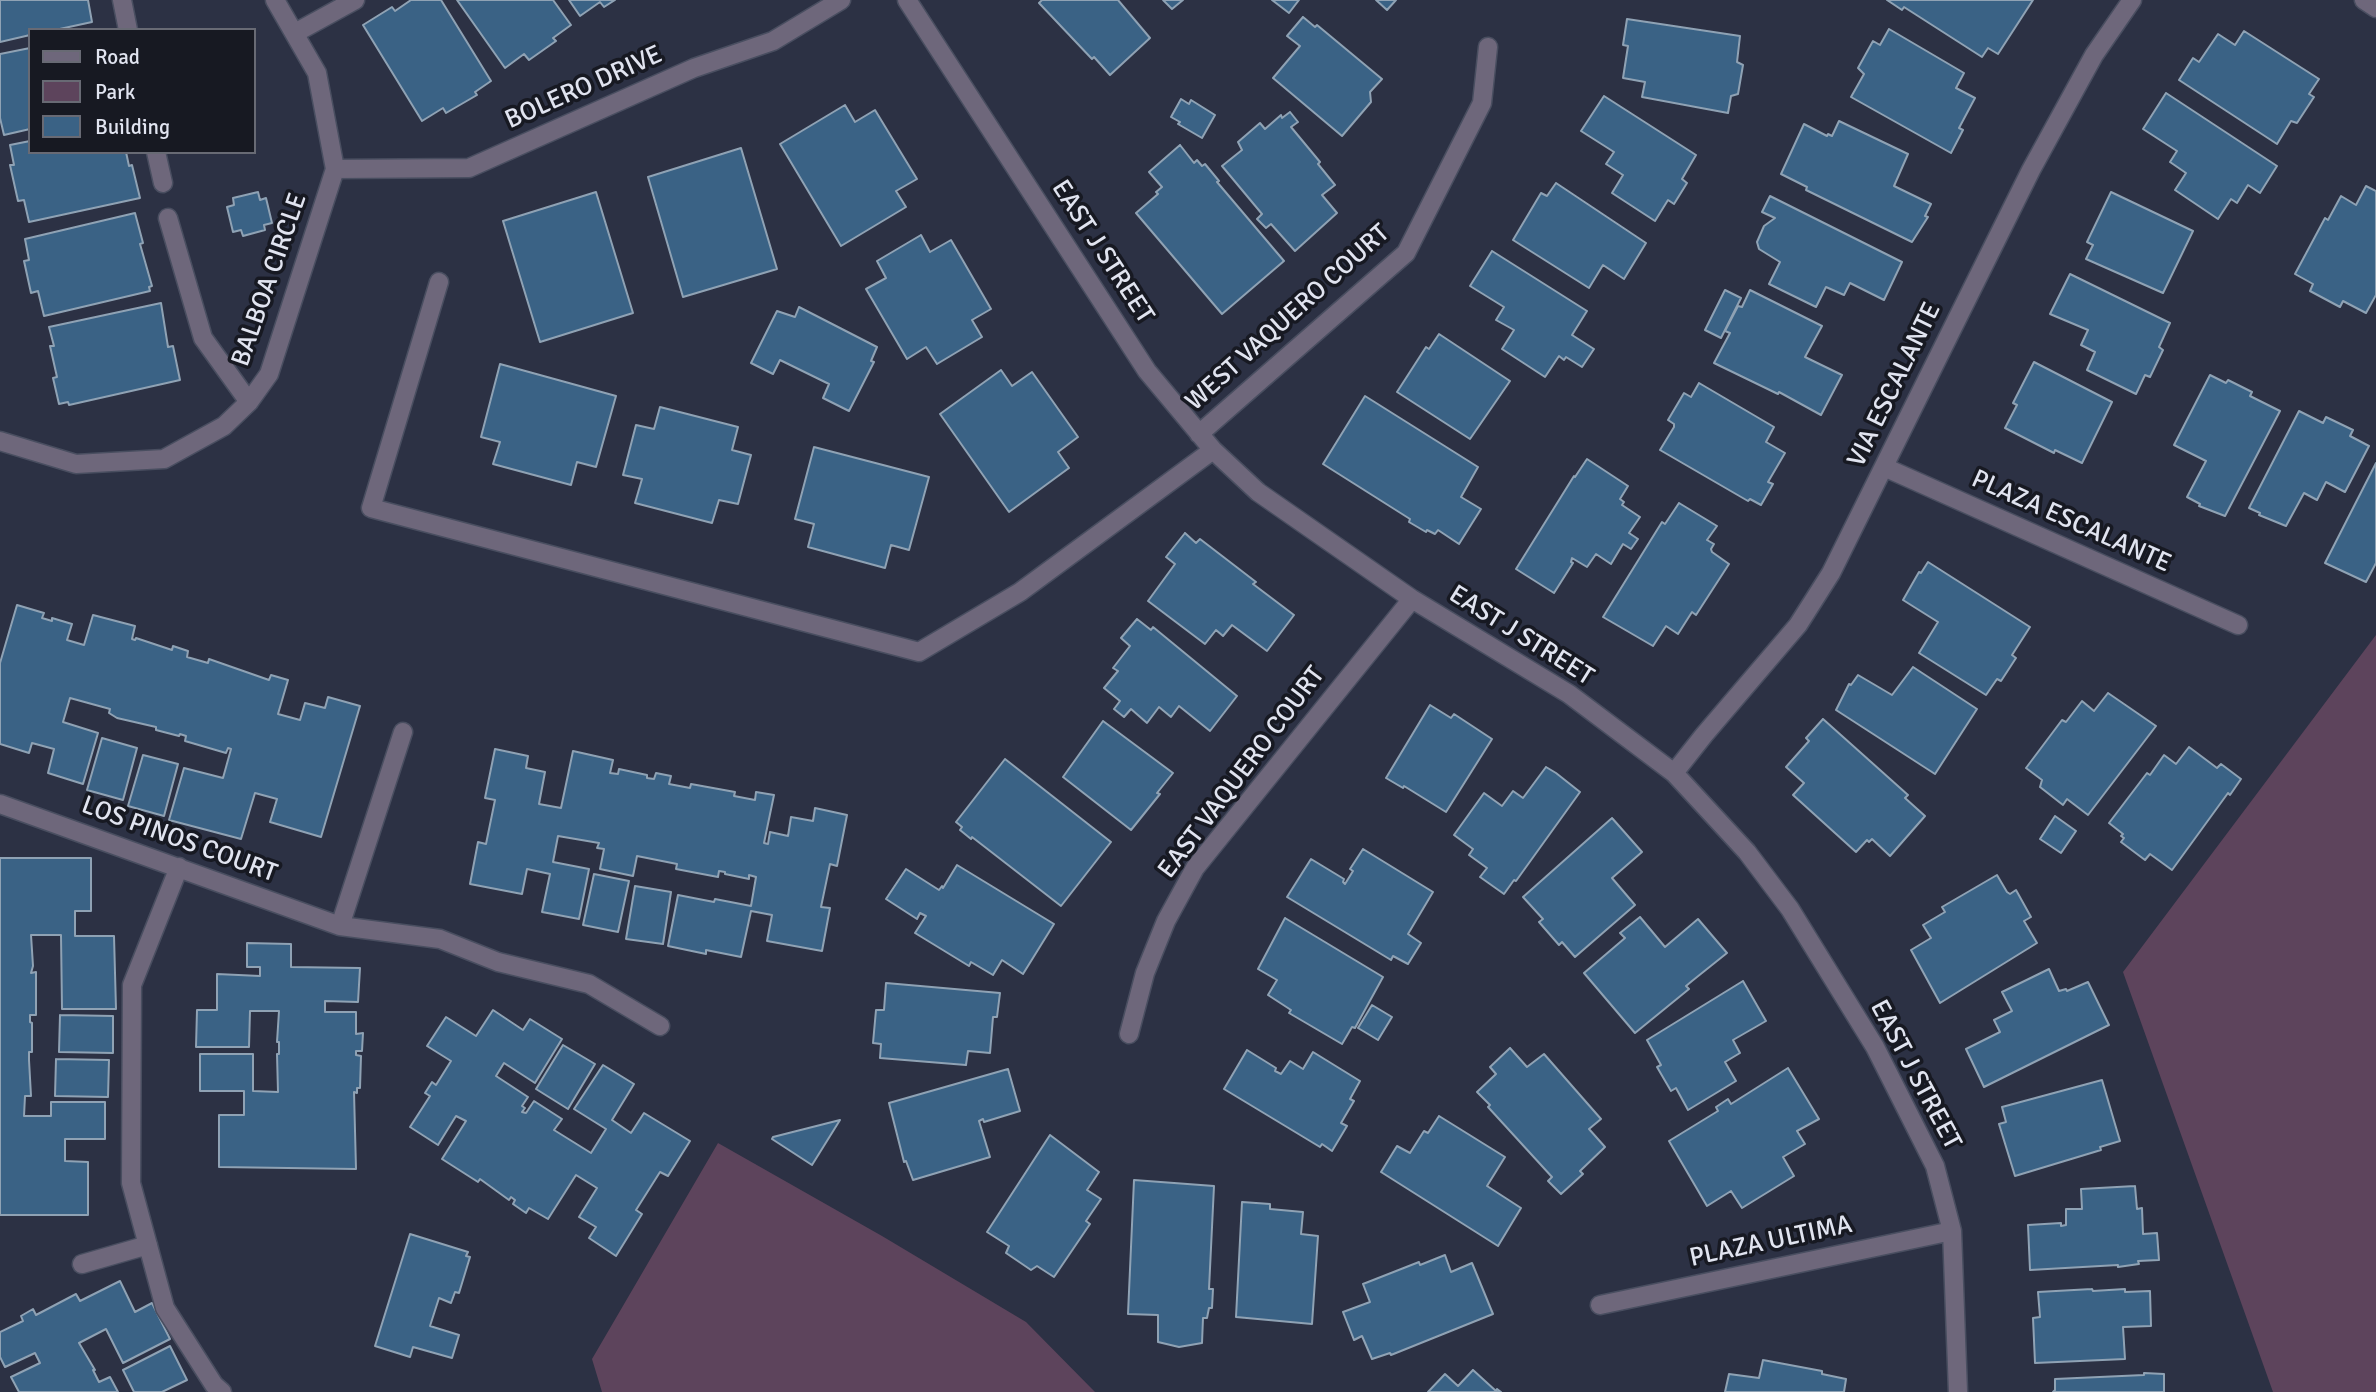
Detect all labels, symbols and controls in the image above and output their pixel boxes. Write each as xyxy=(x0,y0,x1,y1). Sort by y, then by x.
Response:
legend xyxy=(28,28,256,154)
street label: BOLERO DRIVE xyxy=(501,39,667,137)
text: Road xyxy=(95,44,140,70)
text: Park xyxy=(95,79,135,105)
text: Building xyxy=(95,114,170,140)
street label: EAST J STREET xyxy=(1044,174,1160,330)
street label: BALBOA CIRCLE xyxy=(226,189,314,371)
street label: WEST VAQUERO COURT xyxy=(1180,218,1396,418)
street label: VIA ESCALANTE xyxy=(1842,298,1948,472)
street label: PLAZA ESCALANTE xyxy=(1966,464,2176,580)
street label: EAST J STREET xyxy=(1443,579,1599,693)
street label: EAST VAQUERO COURT xyxy=(1152,661,1332,885)
street label: LOS PINOS COURT xyxy=(77,790,281,890)
street label: EAST J STREET xyxy=(1863,995,1967,1155)
street label: PLAZA ULTIMA xyxy=(1687,1210,1855,1274)

